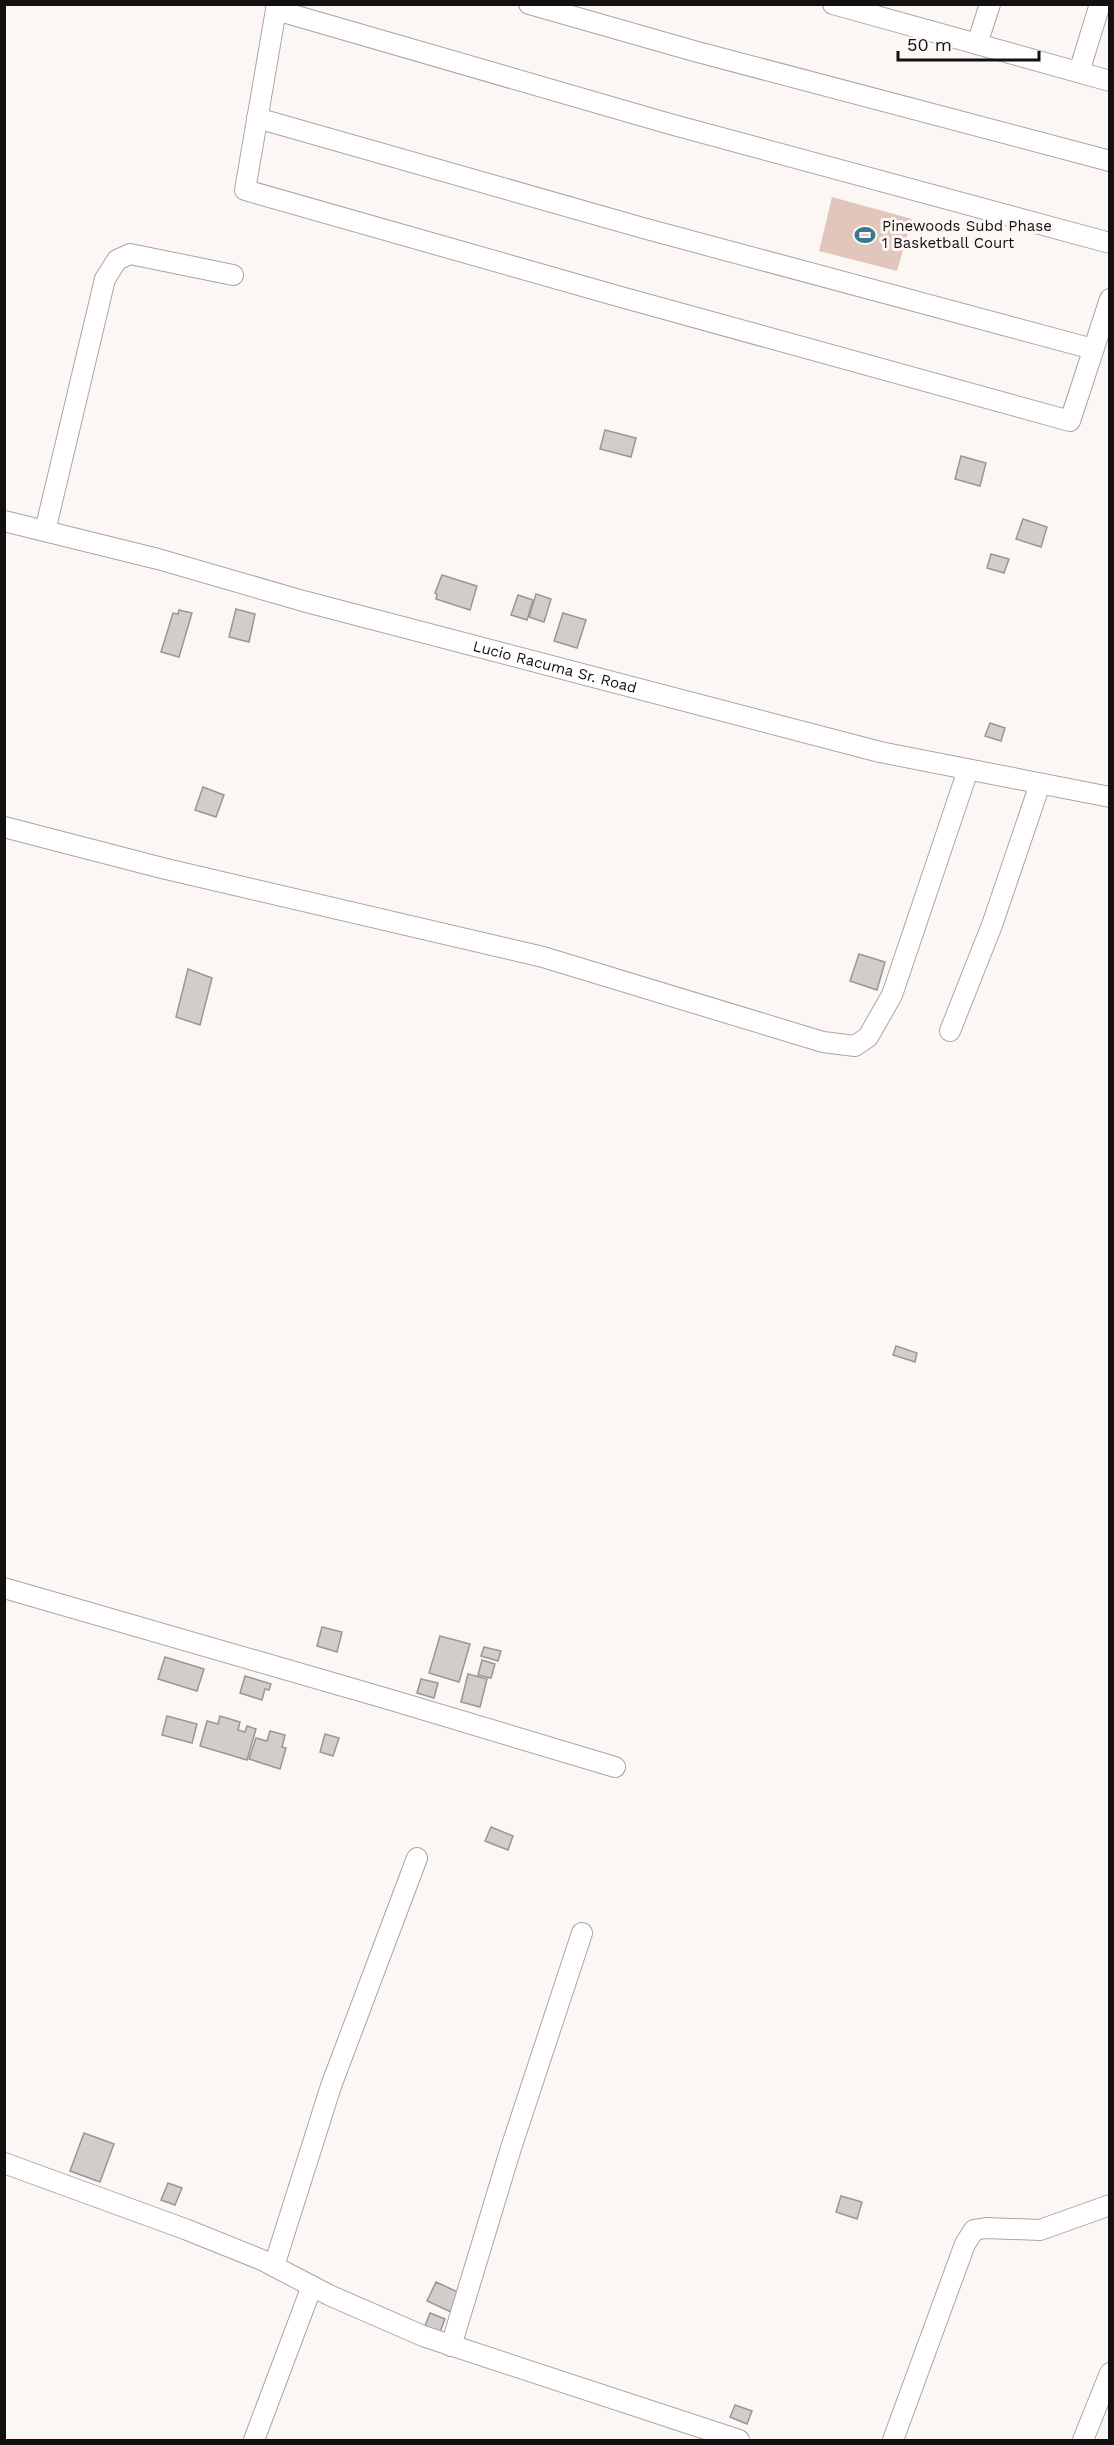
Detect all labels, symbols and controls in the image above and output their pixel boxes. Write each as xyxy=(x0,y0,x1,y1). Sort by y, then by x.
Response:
scale bar xyxy=(898,24,1039,62)
text: 50 m xyxy=(907,34,952,55)
place label: Pinewoods Subd Phase 1 Basketball Court xyxy=(882,217,1052,252)
sports icon: Pinewoods Subd Phase 1 Basketball Court xyxy=(853,223,877,247)
street label: Lucio Racuma Sr. Road xyxy=(471,637,639,697)

